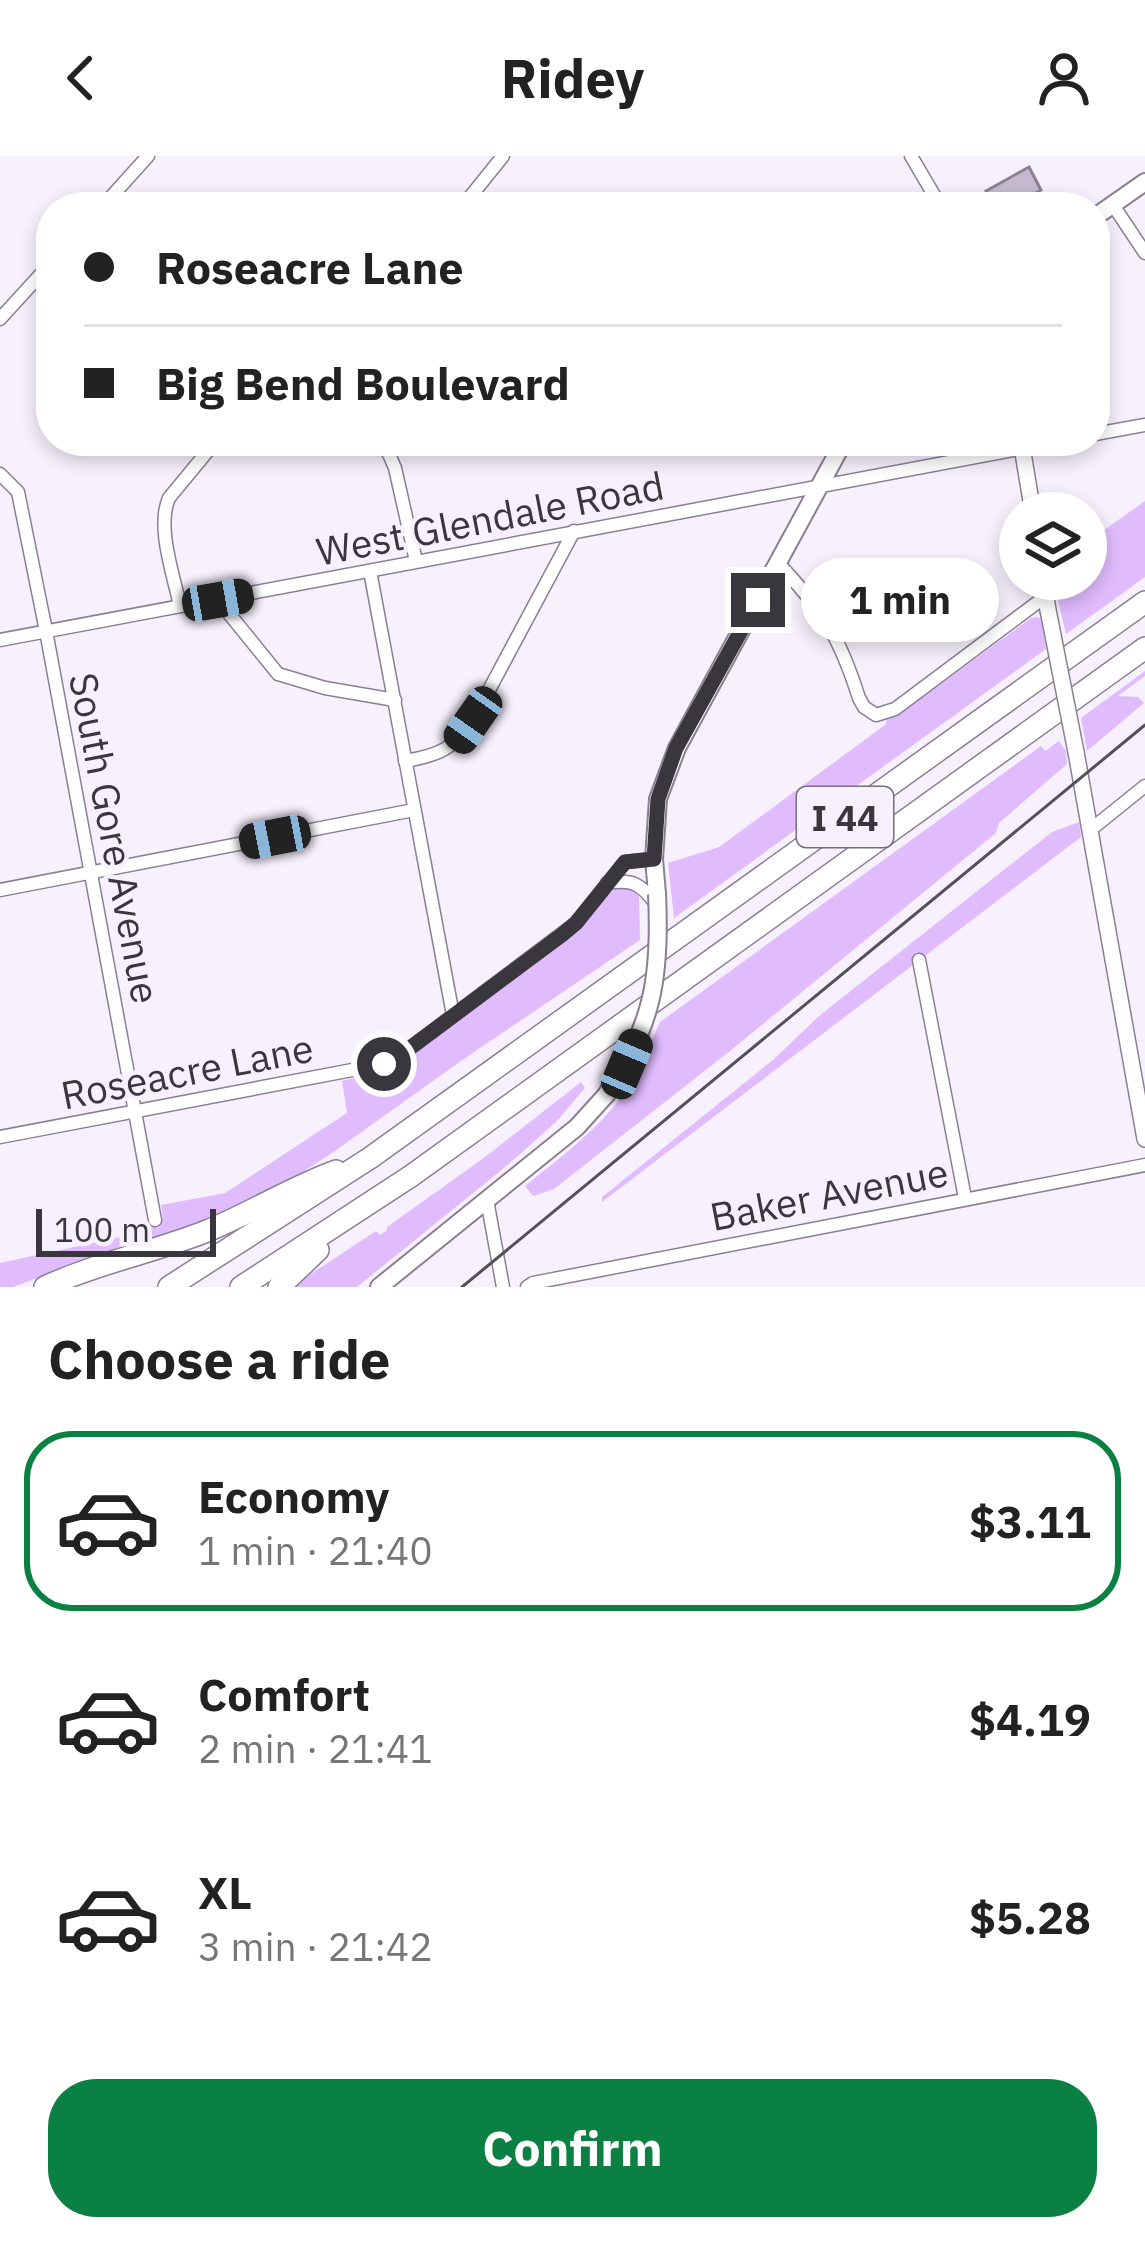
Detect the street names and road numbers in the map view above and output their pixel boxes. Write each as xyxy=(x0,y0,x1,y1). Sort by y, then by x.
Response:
street label: West Glendale Road xyxy=(312,459,668,577)
street label: South Gore Avenue xyxy=(58,668,172,1008)
road number: I 44 xyxy=(797,787,893,847)
street label: Roseacre Lane xyxy=(57,1022,317,1120)
street label: Baker Avenue xyxy=(706,1146,952,1242)

